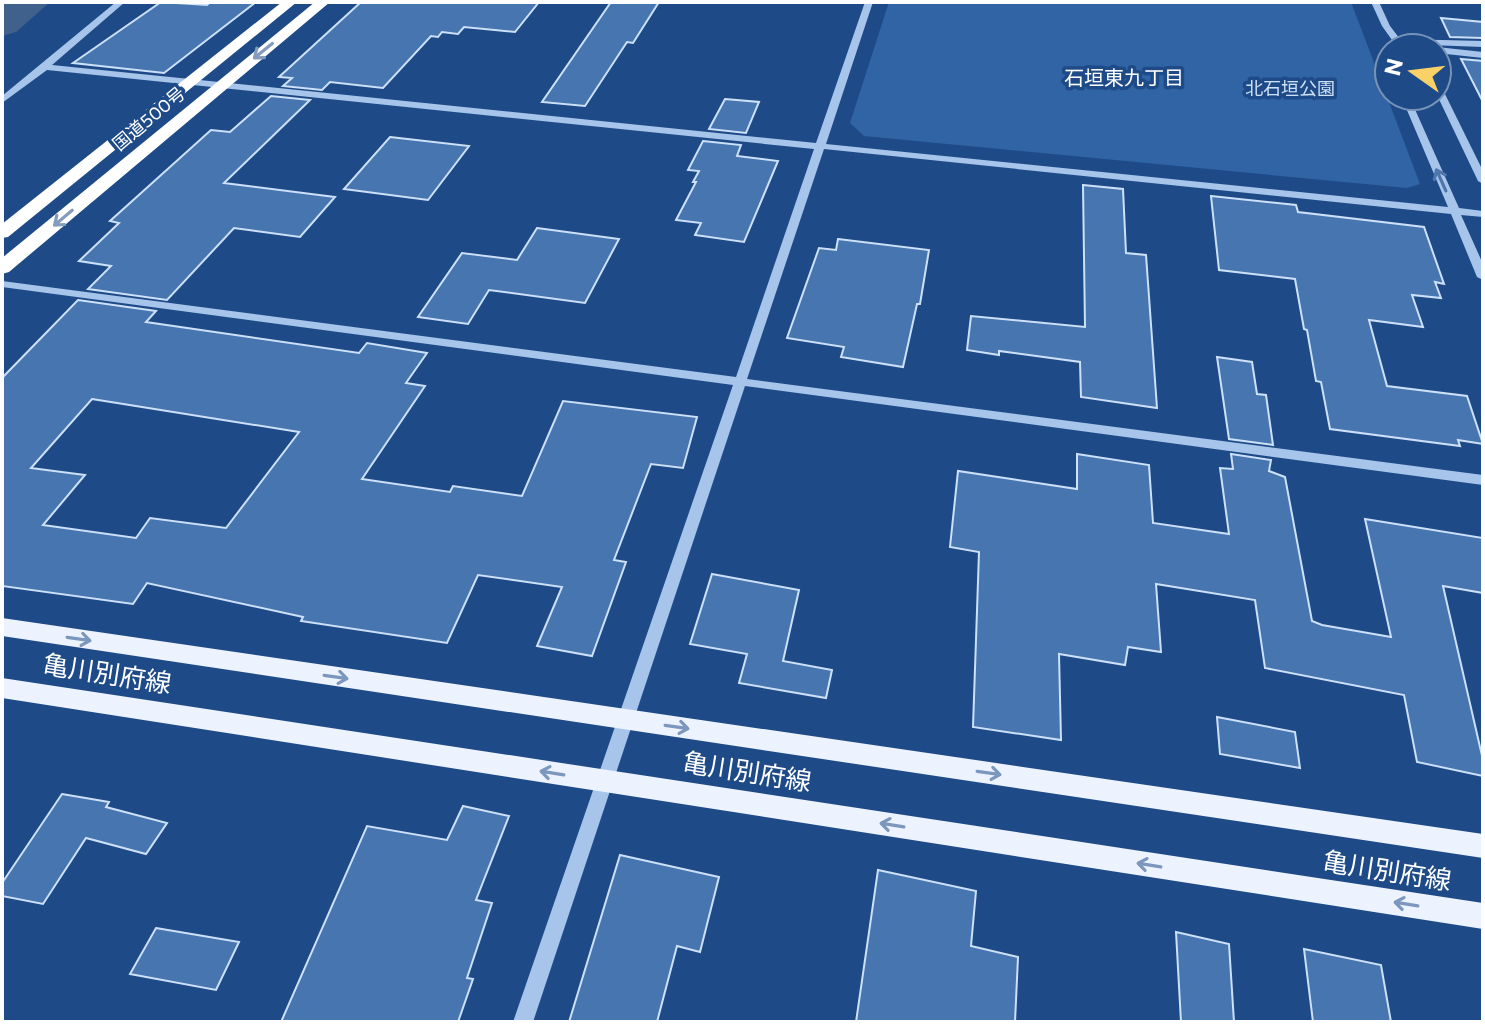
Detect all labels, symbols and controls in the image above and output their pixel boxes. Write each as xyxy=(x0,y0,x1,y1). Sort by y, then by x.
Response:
north arrow xyxy=(1373,32,1453,112)
one-way arrow xyxy=(253,43,274,60)
text: N xyxy=(1378,56,1408,78)
district label: 石垣東九丁目 xyxy=(1064,65,1184,89)
park label: 北石垣公園 xyxy=(1245,77,1335,99)
street label: 国道500号 xyxy=(108,82,189,155)
one-way arrow xyxy=(1433,168,1448,193)
one-way arrow xyxy=(53,209,74,227)
one-way arrow xyxy=(66,632,91,647)
street label: 亀川別府線 xyxy=(41,647,174,698)
one-way arrow xyxy=(323,670,348,685)
one-way arrow xyxy=(663,720,689,735)
street label: 亀川別府線 xyxy=(681,745,814,796)
one-way arrow xyxy=(540,764,565,779)
one-way arrow xyxy=(976,766,1001,781)
one-way arrow xyxy=(880,817,905,832)
street label: 亀川別府線 xyxy=(1321,844,1454,895)
one-way arrow xyxy=(1137,857,1162,872)
one-way arrow xyxy=(1394,896,1419,911)

